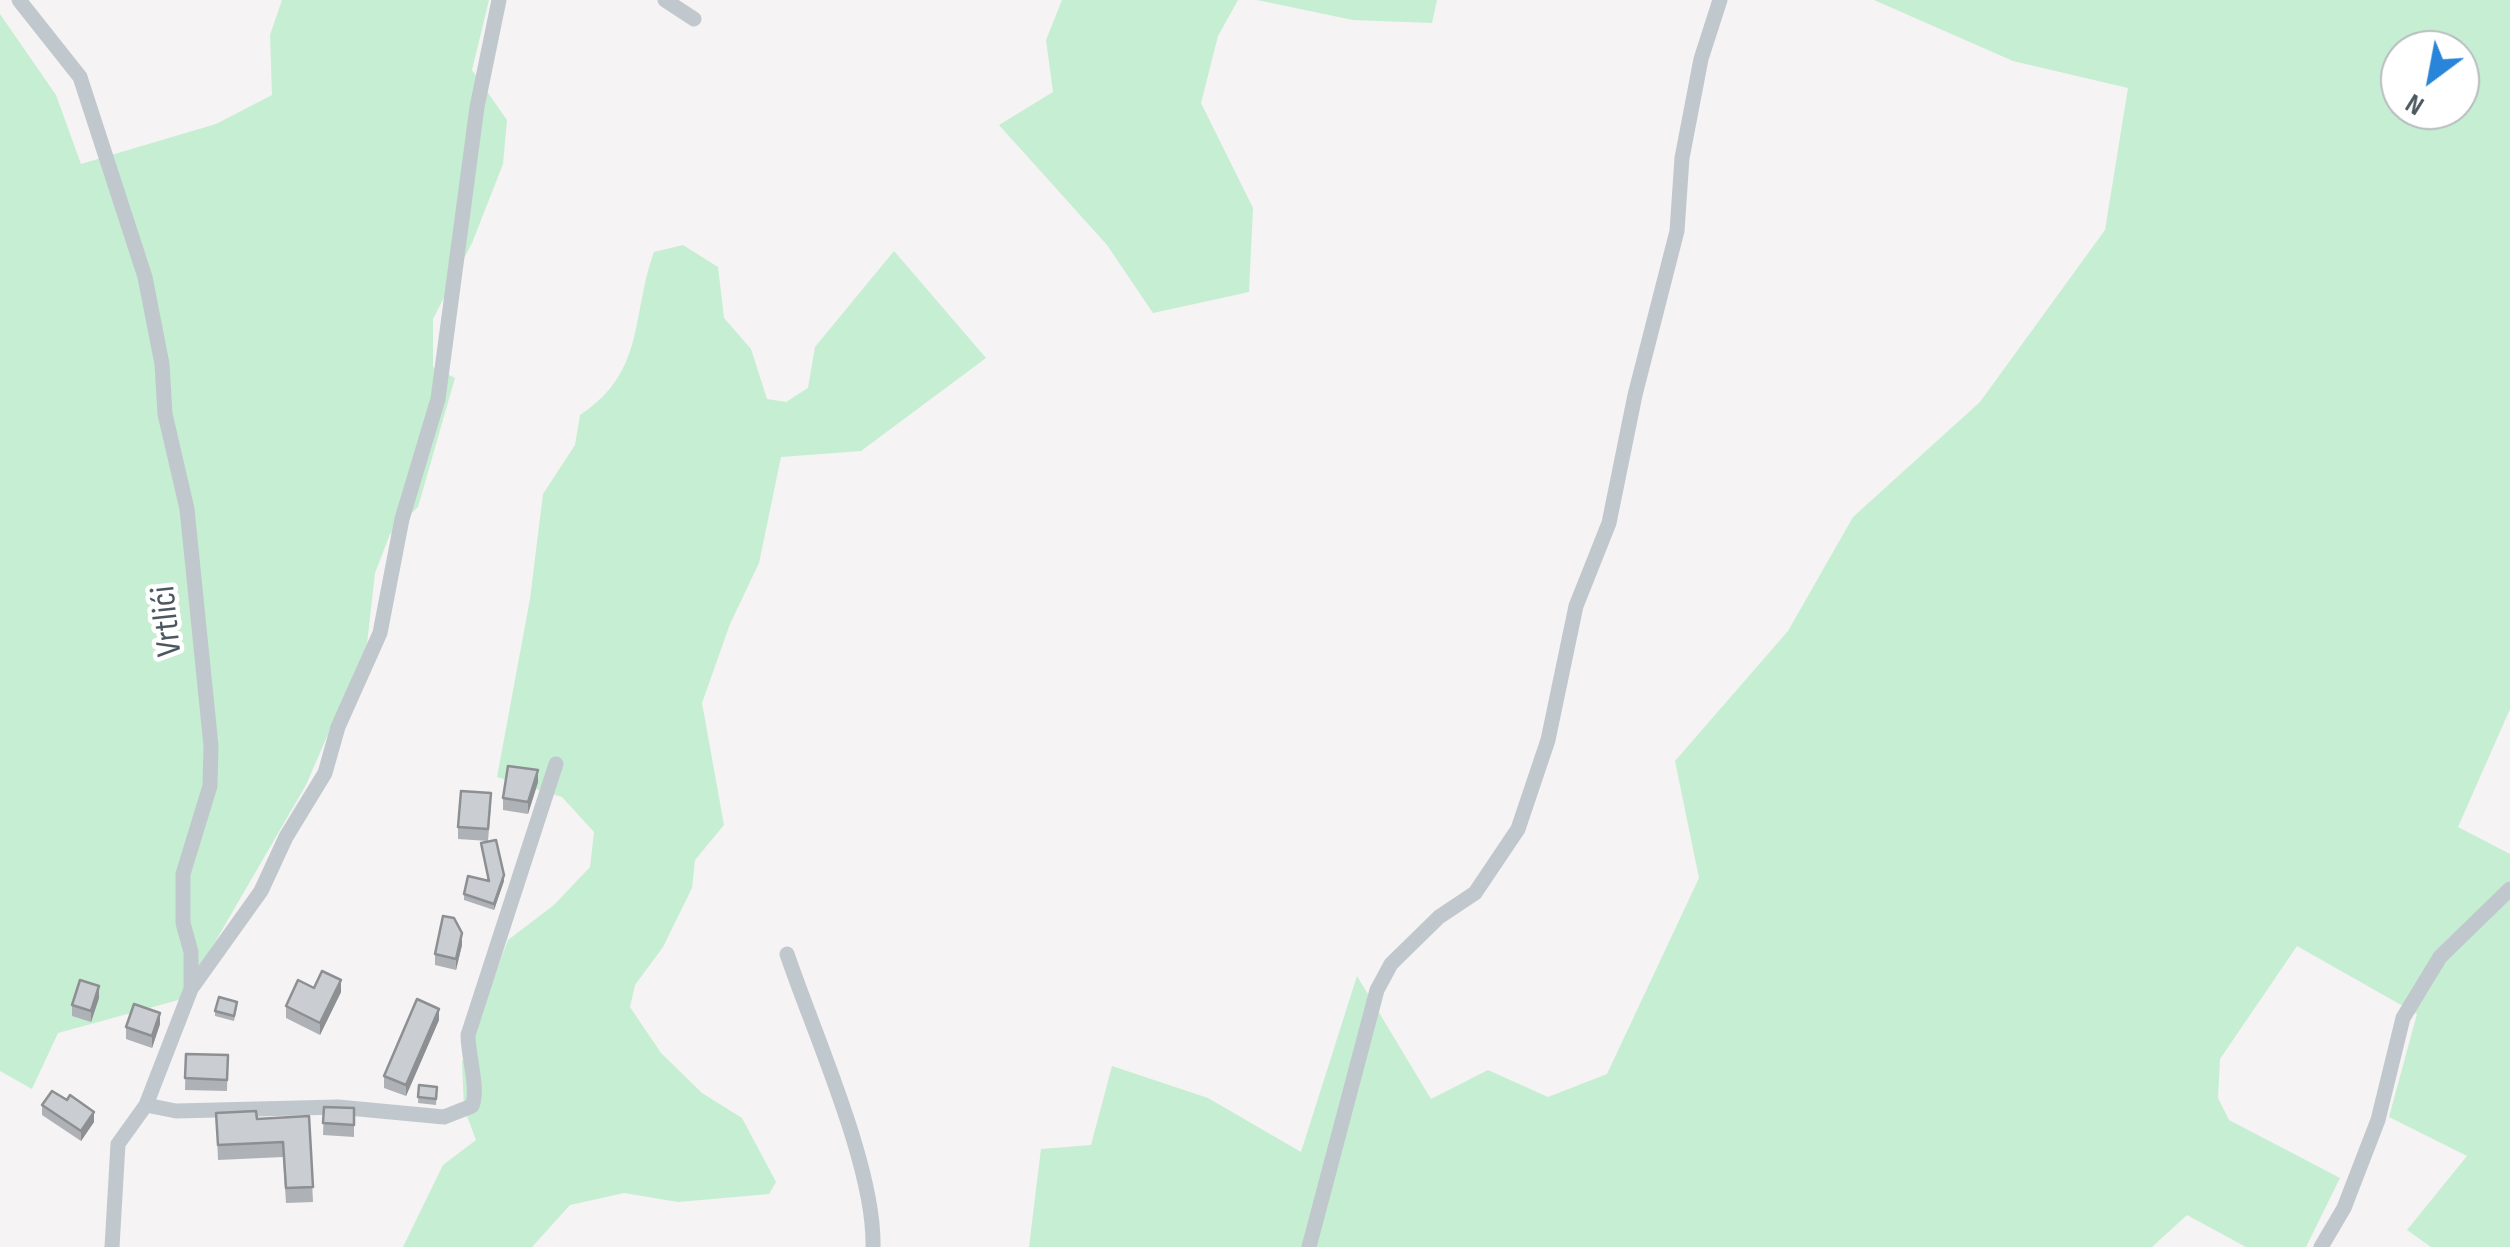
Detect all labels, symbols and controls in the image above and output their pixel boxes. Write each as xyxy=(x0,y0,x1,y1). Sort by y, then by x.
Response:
north arrow xyxy=(2380,30,2480,130)
text: N xyxy=(2400,86,2430,122)
street label: Vrtlići xyxy=(143,584,193,658)

